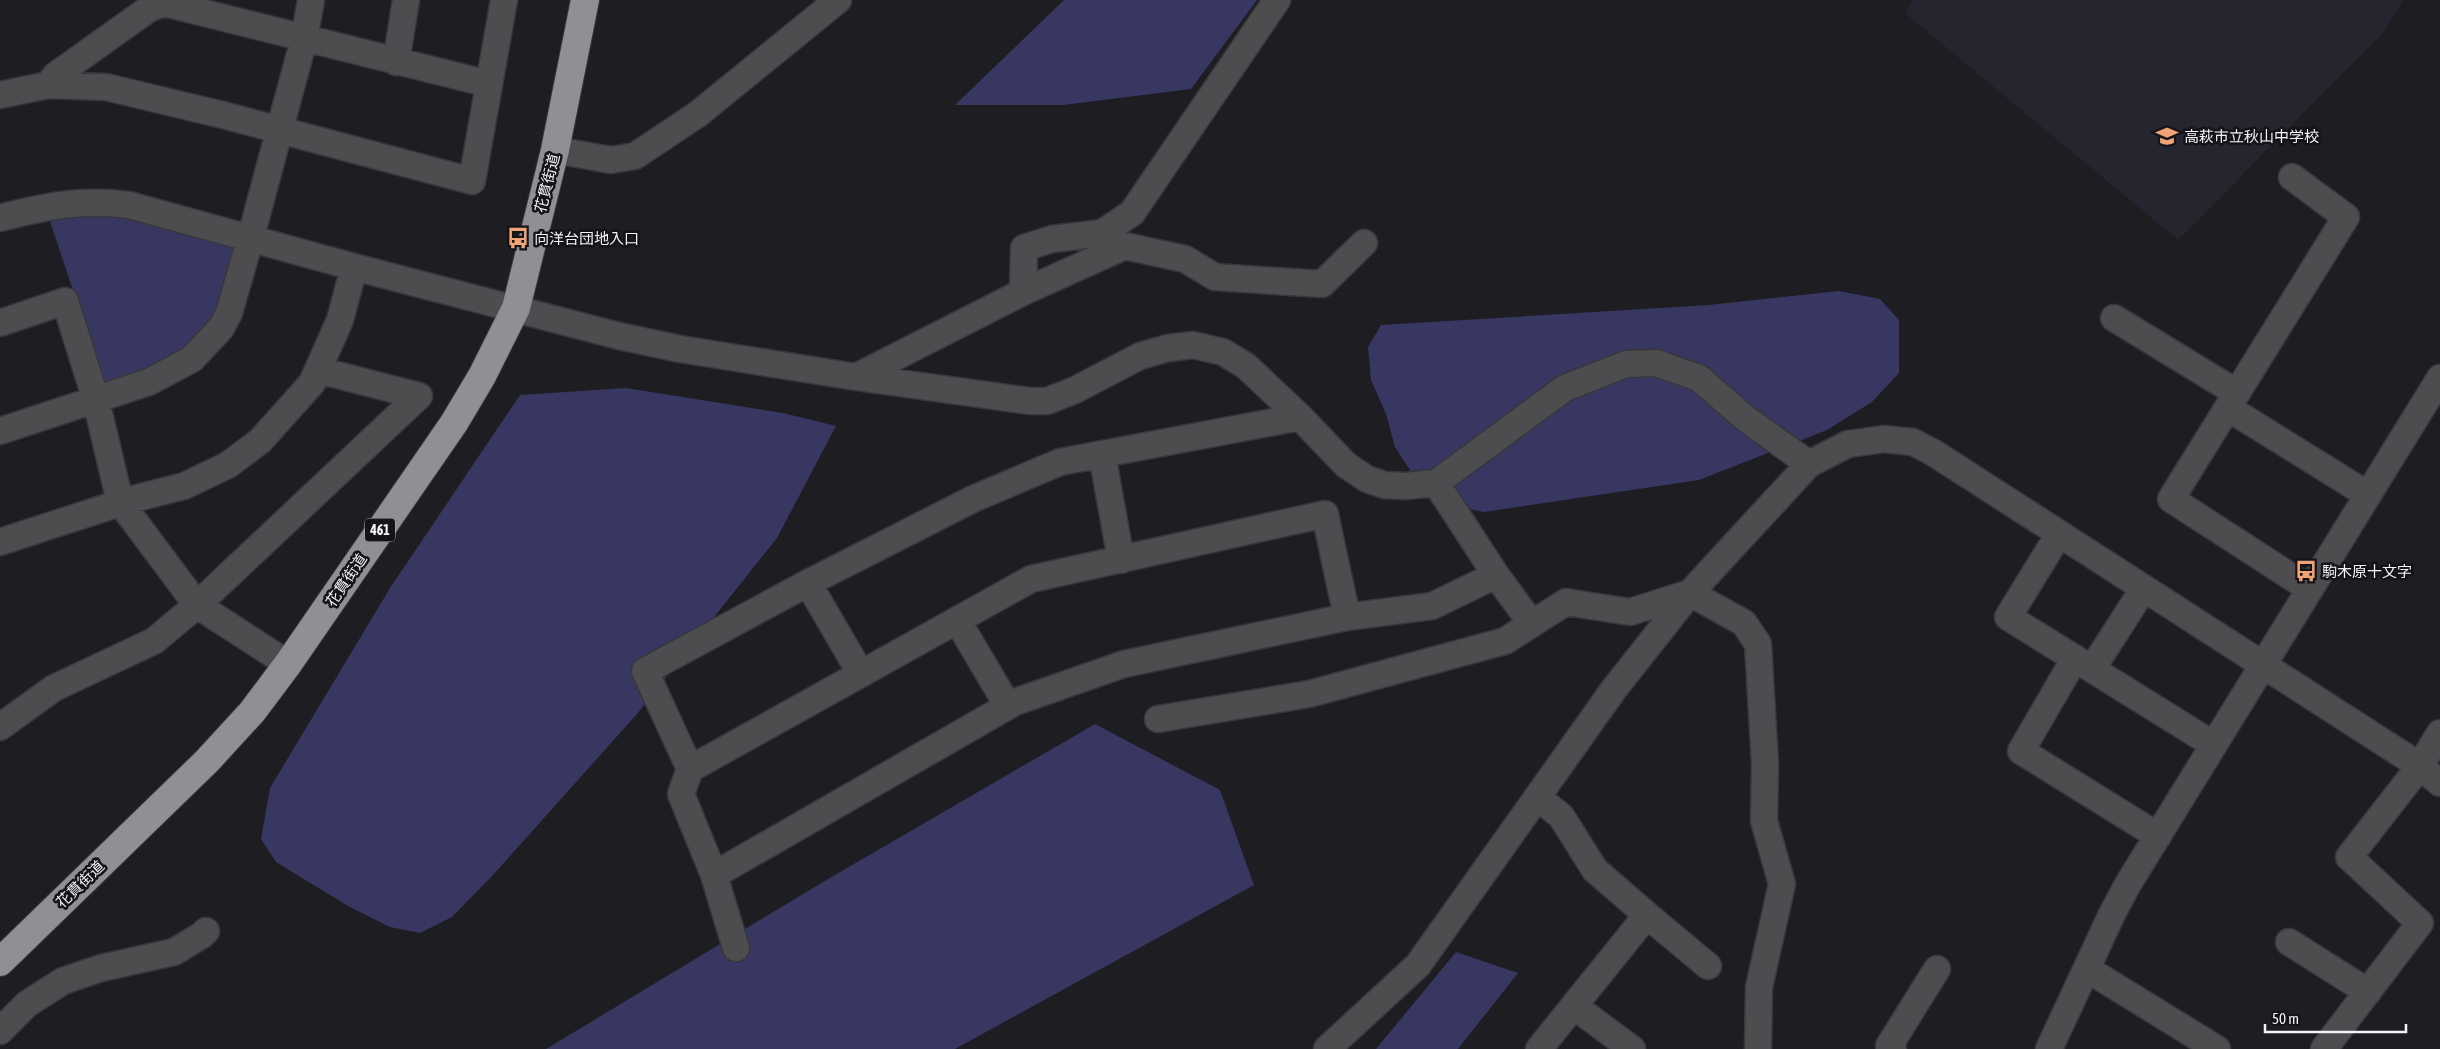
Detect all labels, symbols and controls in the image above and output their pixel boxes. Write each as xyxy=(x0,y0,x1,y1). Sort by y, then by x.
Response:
school or university icon: 高萩市立秋山中学校 xyxy=(2154,123,2180,149)
place label: 高萩市立秋山中学校 xyxy=(2184,128,2319,145)
street label: 花貫街道 xyxy=(531,152,563,214)
bus stop icon: 向洋台団地入口 xyxy=(505,225,531,251)
place label: 向洋台団地入口 xyxy=(534,230,639,247)
road number: 461 xyxy=(365,518,395,542)
street label: 花貫街道 xyxy=(322,550,370,610)
bus stop icon: 駒木原十文字 xyxy=(2293,558,2319,584)
place label: 駒木原十文字 xyxy=(2322,563,2412,580)
street label: 花貫街道 xyxy=(53,857,107,911)
scale bar xyxy=(2265,1002,2406,1034)
text: 50 m xyxy=(2272,1010,2299,1027)

